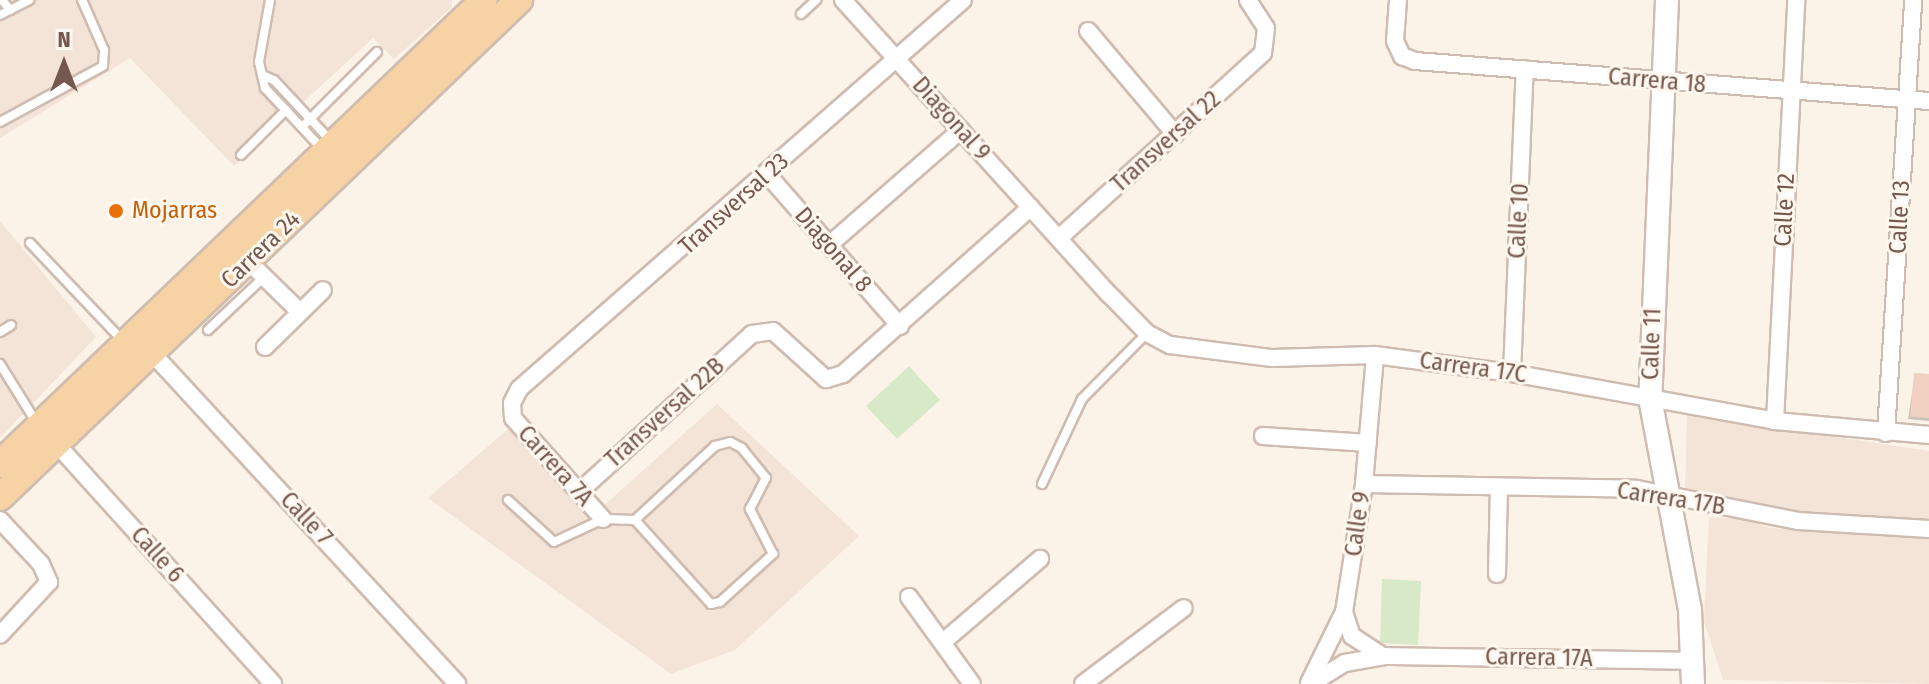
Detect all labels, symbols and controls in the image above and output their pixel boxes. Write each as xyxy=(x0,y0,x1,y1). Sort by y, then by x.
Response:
north arrow xyxy=(24,24,104,104)
text: N xyxy=(57,26,71,53)
street label: Carrera 18 xyxy=(1607,62,1707,100)
street label: Diagonal 9 xyxy=(906,71,996,167)
street label: Transversal 22 xyxy=(1105,85,1227,199)
street label: Transversal 23 xyxy=(673,147,795,261)
street label: Calle 12 xyxy=(1769,173,1801,247)
street label: Calle 13 xyxy=(1884,179,1916,255)
street label: Calle 10 xyxy=(1503,183,1535,259)
place label: Mojarras xyxy=(132,197,217,225)
marker: Mojarras xyxy=(107,202,125,220)
street label: Diagonal 8 xyxy=(788,202,878,298)
street label: Carrera 24 xyxy=(216,205,306,295)
street label: Calle 11 xyxy=(1636,308,1668,380)
street label: Carrera 17C xyxy=(1418,346,1528,390)
street label: Transversal 22B xyxy=(599,352,731,474)
street label: Carrera 7A xyxy=(511,420,599,512)
street label: Carrera 17B xyxy=(1615,476,1727,522)
street label: Calle 7 xyxy=(274,486,338,552)
street label: Calle 9 xyxy=(1339,490,1377,558)
street label: Calle 6 xyxy=(124,521,190,589)
street label: Carrera 17A xyxy=(1485,643,1593,673)

